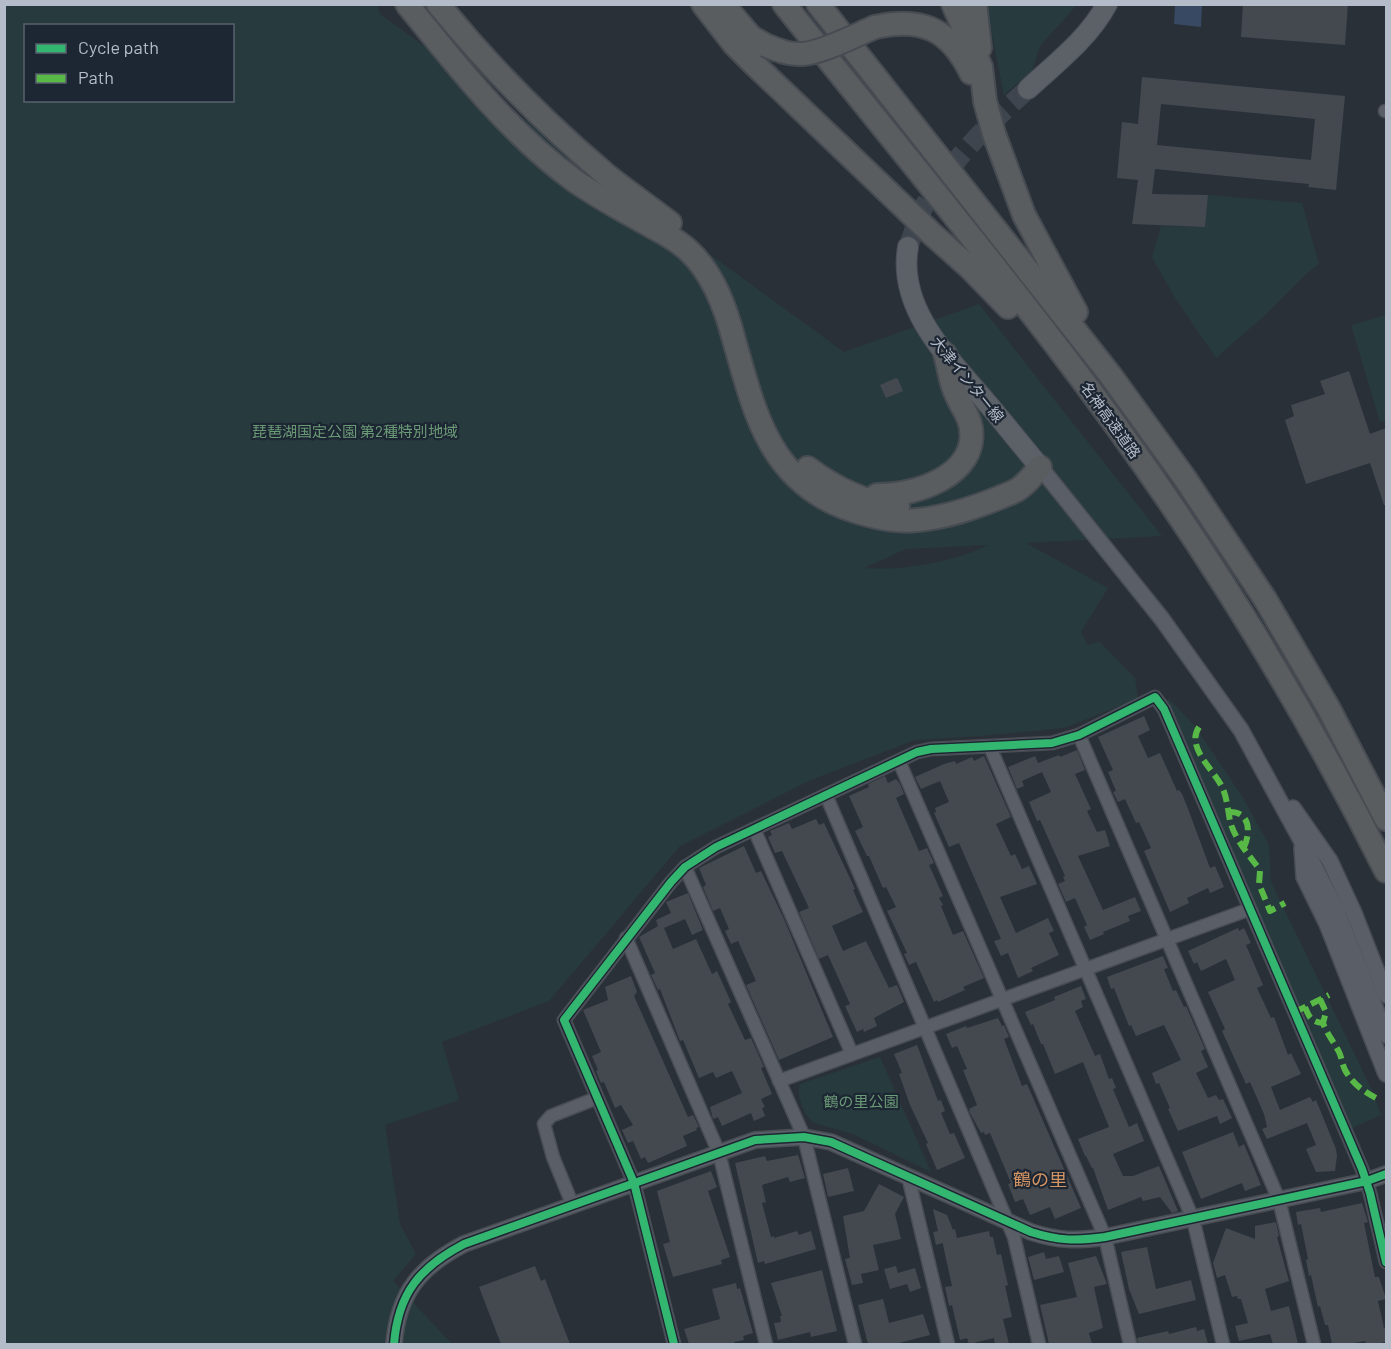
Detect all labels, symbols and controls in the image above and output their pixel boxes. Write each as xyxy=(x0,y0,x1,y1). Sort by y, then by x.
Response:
legend xyxy=(24,24,234,102)
text: Cycle path xyxy=(78,36,159,58)
text: Path xyxy=(78,66,114,88)
street label: 大津インター線 xyxy=(928,333,1008,425)
street label: 名神高速道路 xyxy=(1077,378,1145,462)
park label: 琵琶湖国定公園 第2種特別地域 xyxy=(252,422,458,440)
park label: 鶴の里公園 xyxy=(823,1092,899,1110)
district label: 鶴の里 xyxy=(1013,1168,1067,1190)

